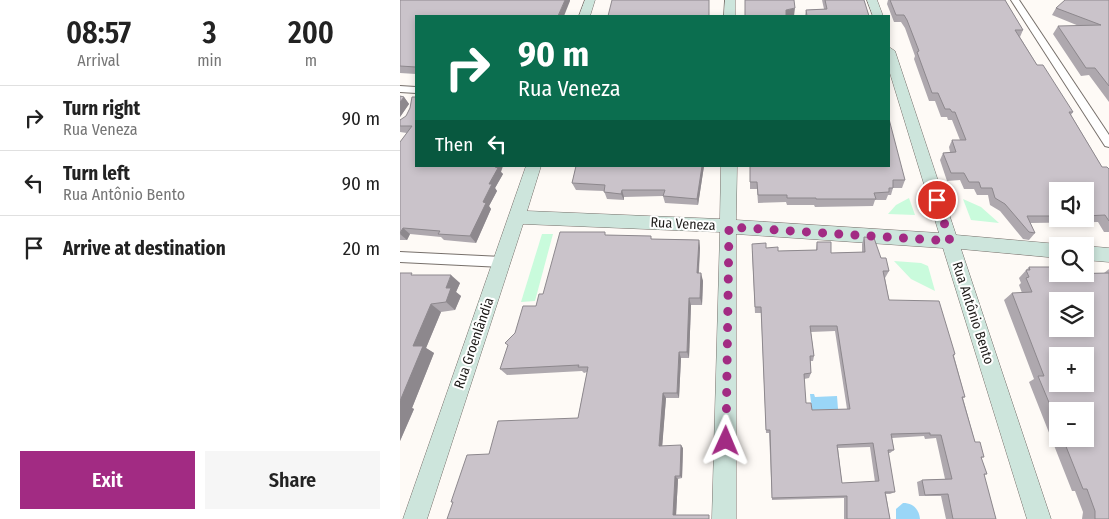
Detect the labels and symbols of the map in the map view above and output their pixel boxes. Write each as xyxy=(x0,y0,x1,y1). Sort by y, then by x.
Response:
pin xyxy=(916,179,958,221)
street label: Rua Veneza xyxy=(650,214,716,234)
street label: Rua Antônio Bento xyxy=(948,260,998,366)
street label: Rua Groenlândia xyxy=(450,295,498,391)
position arrow xyxy=(699,414,751,466)

